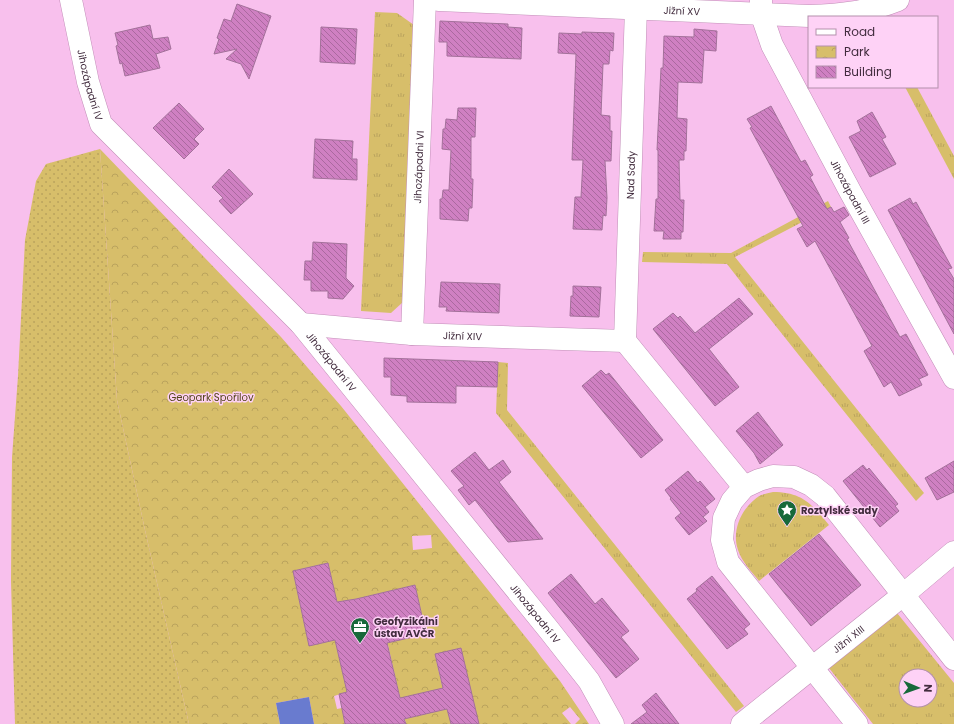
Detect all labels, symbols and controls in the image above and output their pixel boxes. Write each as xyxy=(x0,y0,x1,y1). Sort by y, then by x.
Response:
street label: Jižní XV xyxy=(663,2,701,19)
legend xyxy=(808,16,938,88)
text: Road xyxy=(844,23,875,40)
text: Park xyxy=(844,43,871,60)
street label: Jihozápadní IV xyxy=(74,48,107,122)
text: Building xyxy=(844,63,892,80)
street label: Jihozápadni VI xyxy=(410,130,427,204)
street label: Nad Sady xyxy=(622,150,639,199)
street label: Jihozápadní III xyxy=(827,157,874,226)
street label: Jižní XIV xyxy=(443,328,483,344)
street label: Jihozápadní IV xyxy=(303,329,360,395)
park label: Geopark Spořilov xyxy=(168,390,254,405)
place icon: Roztylské sady xyxy=(776,499,798,527)
place label: Roztylské sady xyxy=(801,503,878,518)
street label: Jihozápadní IV xyxy=(507,580,564,647)
place label: Geofyzikální ústav AVČR xyxy=(374,614,438,641)
office icon: Geofyzikální ústav AVČR xyxy=(349,616,371,644)
street label: Jižní XIII xyxy=(829,621,867,657)
north arrow xyxy=(898,668,938,708)
text: N xyxy=(920,684,936,693)

